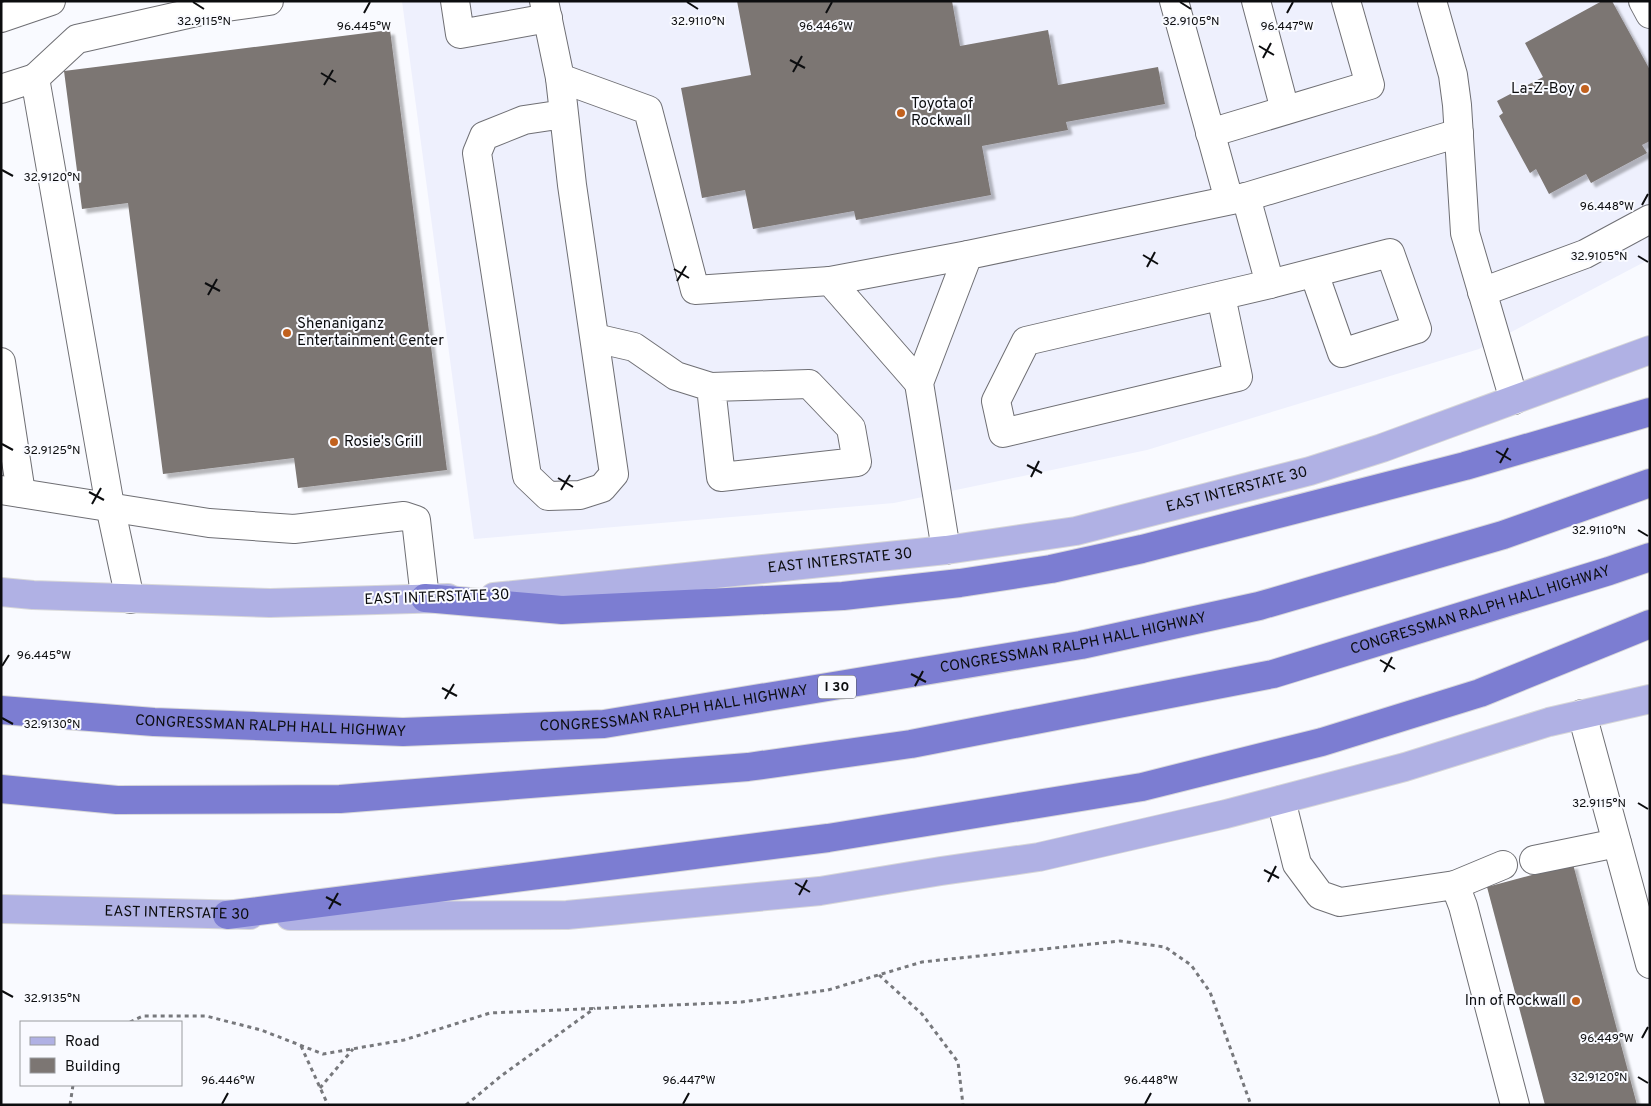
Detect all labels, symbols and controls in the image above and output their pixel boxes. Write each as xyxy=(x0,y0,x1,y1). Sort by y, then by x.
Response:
text: 32.9115°N xyxy=(177,14,231,30)
text: 32.9110°N xyxy=(671,14,725,30)
text: 32.9105°N xyxy=(1162,14,1220,30)
text: 96.445°W xyxy=(337,19,391,35)
text: 96.446°W xyxy=(799,19,853,35)
text: 96.447°W xyxy=(1260,19,1314,35)
place label: La-Z-Boy xyxy=(1511,80,1575,99)
marker: La-Z-Boy xyxy=(1579,83,1591,95)
place label: Toyota of Rockwall xyxy=(911,95,973,131)
marker: Toyota of Rockwall xyxy=(895,107,907,119)
text: 32.9120°N xyxy=(23,170,81,186)
text: 96.448°W xyxy=(1580,199,1634,215)
text: 32.9105°N xyxy=(1570,249,1628,265)
place label: Shenaniganz Entertainment Center xyxy=(297,315,444,351)
marker: Shenaniganz Entertainment Center xyxy=(281,327,293,339)
place label: Rosie's Grill xyxy=(344,433,422,452)
marker: Rosie's Grill xyxy=(328,436,340,448)
text: 32.9125°N xyxy=(24,443,80,459)
street label: EAST INTERSTATE 30 xyxy=(1164,462,1310,517)
text: 32.9110°N xyxy=(1572,523,1626,539)
street label: EAST INTERSTATE 30 xyxy=(767,544,913,578)
street label: CONGRESSMAN RALPH HALL HIGHWAY xyxy=(1348,561,1613,659)
street label: EAST INTERSTATE 30 xyxy=(364,586,510,610)
street label: CONGRESSMAN RALPH HALL HIGHWAY xyxy=(938,608,1209,678)
text: 96.445°W xyxy=(17,648,71,664)
road number: I 30 xyxy=(818,676,856,699)
street label: CONGRESSMAN RALPH HALL HIGHWAY xyxy=(539,681,810,736)
street label: CONGRESSMAN RALPH HALL HIGHWAY xyxy=(134,711,407,742)
text: 32.9130°N xyxy=(24,717,80,733)
text: 32.9115°N xyxy=(1572,796,1626,812)
street label: EAST INTERSTATE 30 xyxy=(104,902,250,924)
text: 32.9135°N xyxy=(24,991,80,1007)
place label: Inn of Rockwall xyxy=(1465,992,1566,1011)
marker: Inn of Rockwall xyxy=(1570,995,1582,1007)
legend xyxy=(20,1021,182,1086)
text: 96.449°W xyxy=(1580,1031,1634,1047)
text: Road xyxy=(65,1033,100,1052)
text: Building xyxy=(65,1058,120,1077)
text: 32.9120°N xyxy=(1570,1070,1628,1086)
text: 96.446°W xyxy=(201,1073,255,1089)
text: 96.447°W xyxy=(662,1073,716,1089)
text: 96.448°W xyxy=(1124,1073,1178,1089)

